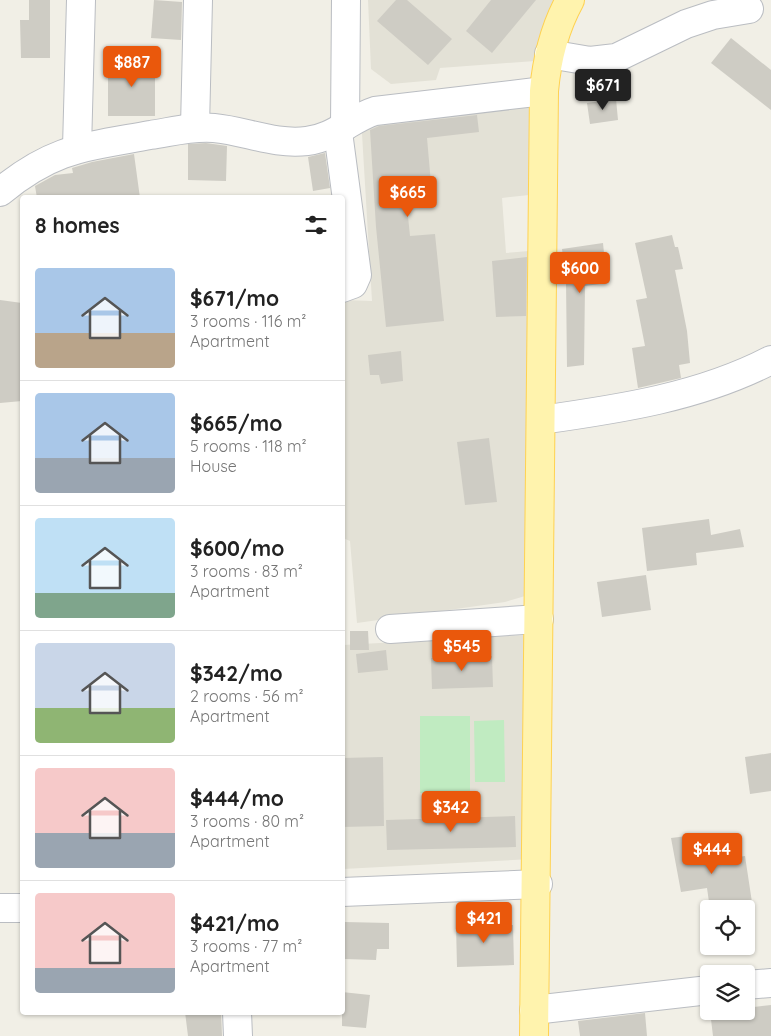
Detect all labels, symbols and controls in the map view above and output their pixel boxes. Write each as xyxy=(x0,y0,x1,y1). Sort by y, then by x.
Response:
pin: $887 xyxy=(102,46,162,88)
text: $887 xyxy=(114,52,150,72)
pin: $671 xyxy=(573,68,633,111)
text: $671 xyxy=(586,75,620,95)
pin: $665 xyxy=(378,176,438,218)
text: $665 xyxy=(390,182,426,202)
icon: filters xyxy=(302,211,330,239)
text: 8 homes xyxy=(35,212,120,238)
pin: $600 xyxy=(550,252,610,294)
text: $600 xyxy=(561,258,599,278)
text: $671/mo xyxy=(190,285,279,311)
icon: home xyxy=(75,288,135,348)
text: 3 rooms · 116 m² xyxy=(190,311,306,331)
text: Apartment xyxy=(190,331,270,351)
text: $665/mo xyxy=(190,410,282,436)
icon: home xyxy=(75,413,135,473)
text: 5 rooms · 118 m² xyxy=(190,436,307,456)
text: House xyxy=(190,456,237,476)
text: $600/mo xyxy=(190,535,284,561)
icon: home xyxy=(75,538,135,598)
text: 3 rooms · 83 m² xyxy=(190,561,303,581)
text: Apartment xyxy=(190,581,270,601)
pin: $545 xyxy=(432,630,492,672)
text: $545 xyxy=(443,636,481,656)
text: $342/mo xyxy=(190,660,283,686)
icon: home xyxy=(75,663,135,723)
text: 2 rooms · 56 m² xyxy=(190,686,304,706)
text: Apartment xyxy=(190,706,270,726)
text: $444/mo xyxy=(190,785,284,811)
icon: home xyxy=(75,788,135,848)
pin: $342 xyxy=(421,790,481,833)
text: $342 xyxy=(433,797,469,817)
text: 3 rooms · 80 m² xyxy=(190,811,304,831)
text: Apartment xyxy=(190,831,270,851)
pin: $444 xyxy=(682,832,742,875)
text: $444 xyxy=(693,839,731,859)
map controls xyxy=(700,900,755,1020)
button: locate xyxy=(700,900,755,955)
pin: $421 xyxy=(454,902,514,944)
text: $421 xyxy=(467,908,501,928)
text: $421/mo xyxy=(190,910,279,936)
icon: home xyxy=(75,913,135,973)
text: 3 rooms · 77 m² xyxy=(190,936,302,956)
text: Apartment xyxy=(190,956,270,976)
button: layers xyxy=(700,965,755,1020)

